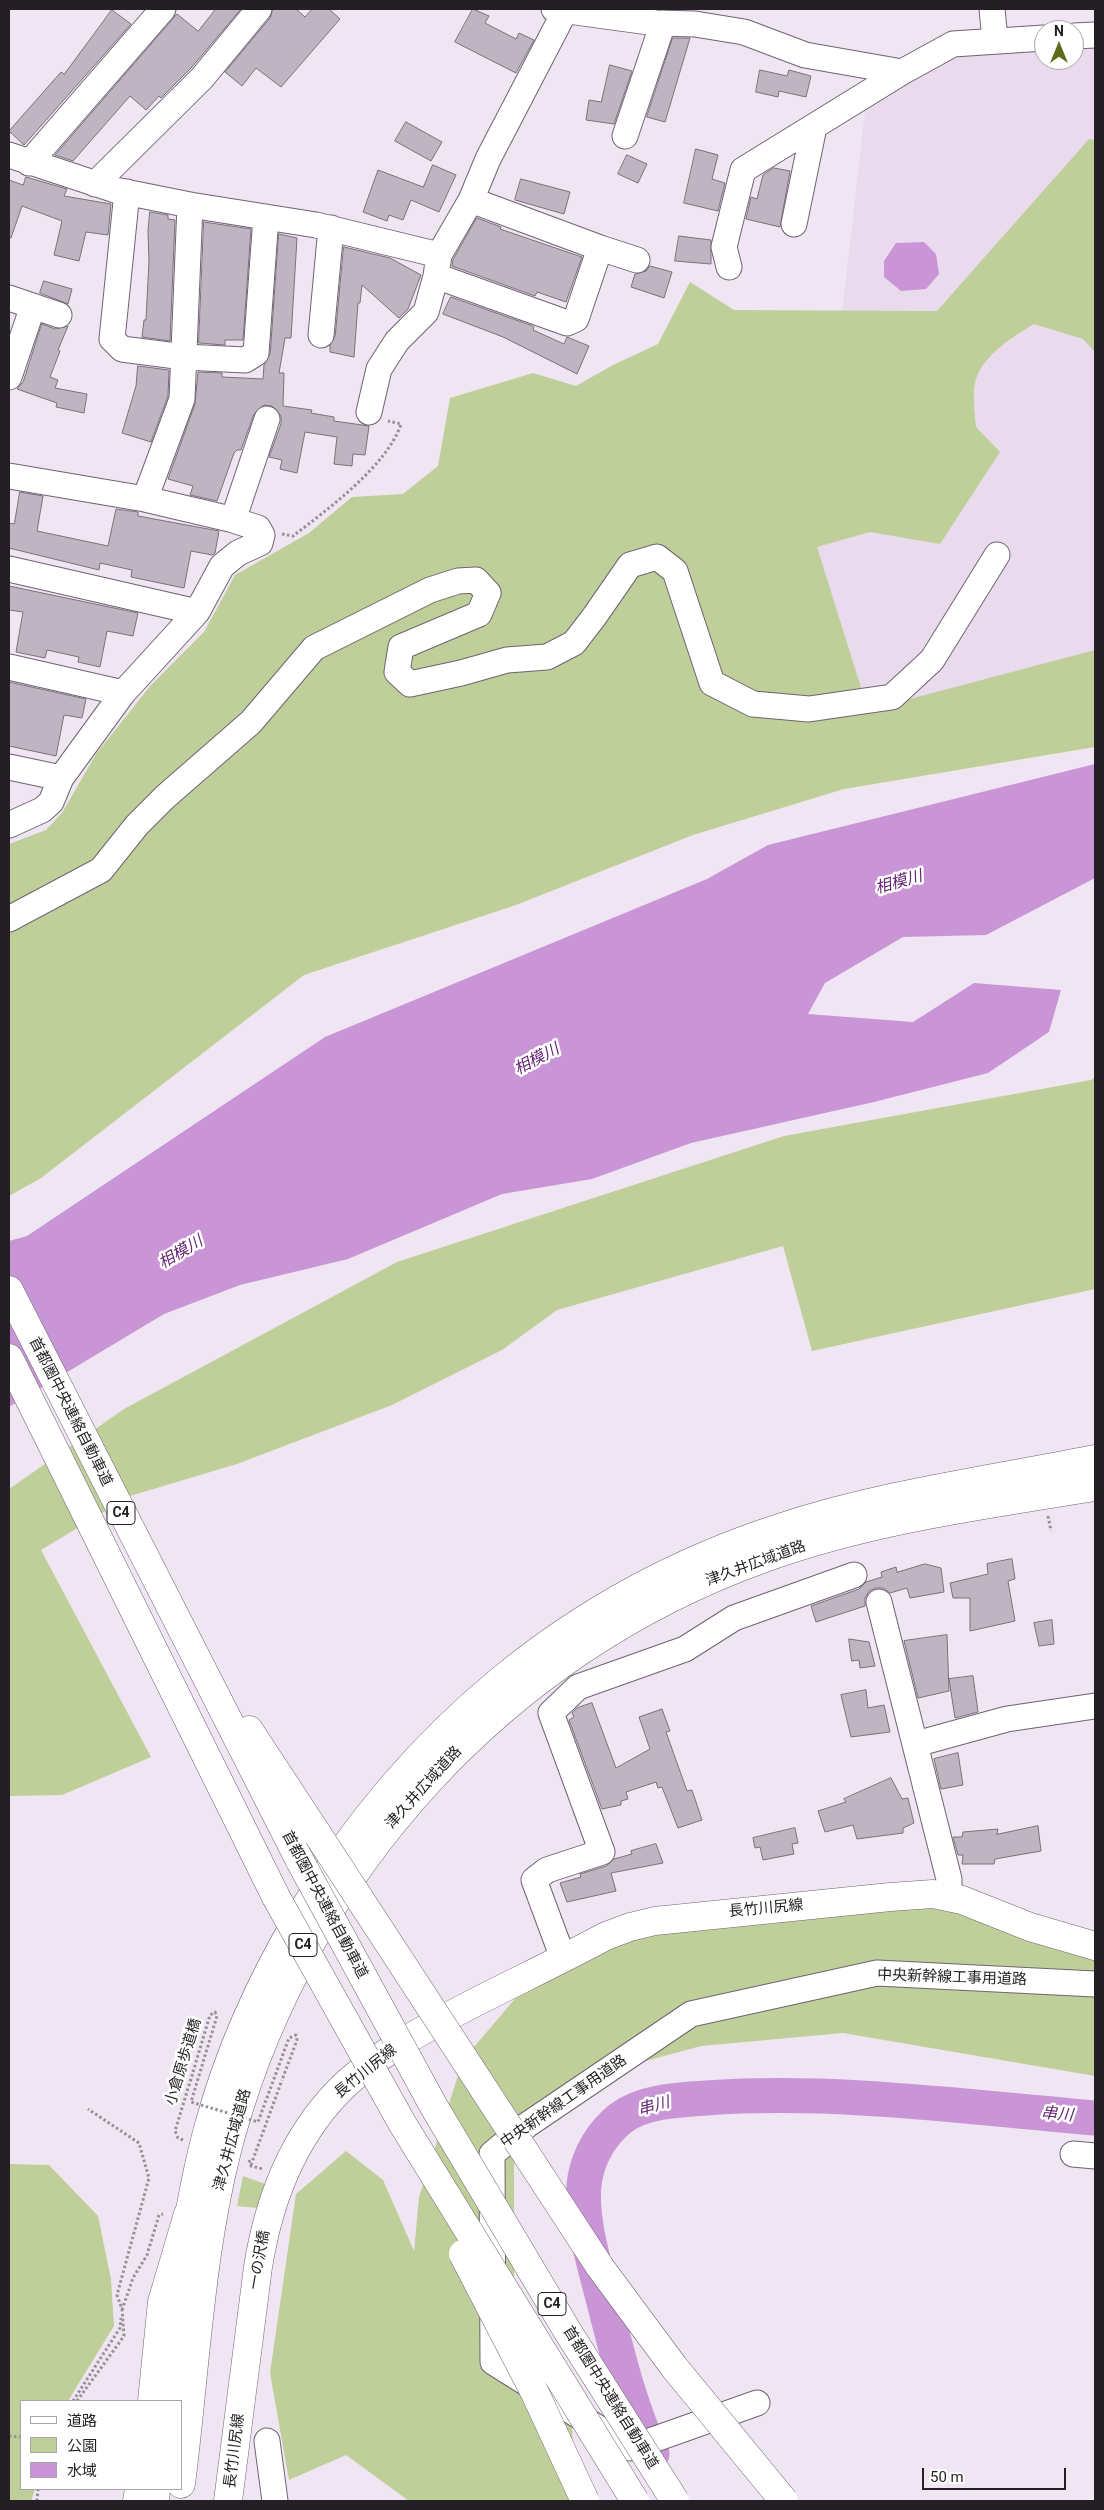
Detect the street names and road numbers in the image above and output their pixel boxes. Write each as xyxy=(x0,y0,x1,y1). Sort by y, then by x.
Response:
street label: 首都圏中央連絡自動車道 xyxy=(25,1334,115,1490)
road number: C4 xyxy=(107,1502,135,1525)
street label: 津久井広域道路 xyxy=(704,1538,808,1590)
street label: 津久井広域道路 xyxy=(382,1743,466,1833)
street label: 首都圏中央連絡自動車道 xyxy=(277,1828,371,1982)
street label: 長竹川尻線 xyxy=(728,1897,804,1921)
road number: C4 xyxy=(289,1934,317,1956)
street label: 中央新幹線工事用道路 xyxy=(877,1966,1027,1990)
street label: 小倉原歩道橋 xyxy=(162,2016,206,2108)
street label: 長竹川尻線 xyxy=(331,2041,401,2103)
street label: 中央新幹線工事用道路 xyxy=(497,2052,631,2152)
street label: 津久井広域道路 xyxy=(211,2087,255,2193)
street label: 一の沢橋 xyxy=(246,2229,274,2291)
road number: C4 xyxy=(538,2292,566,2316)
street label: 首都圏中央連絡自動車道 xyxy=(559,2323,661,2473)
street label: 長竹川尻線 xyxy=(221,2413,249,2489)

